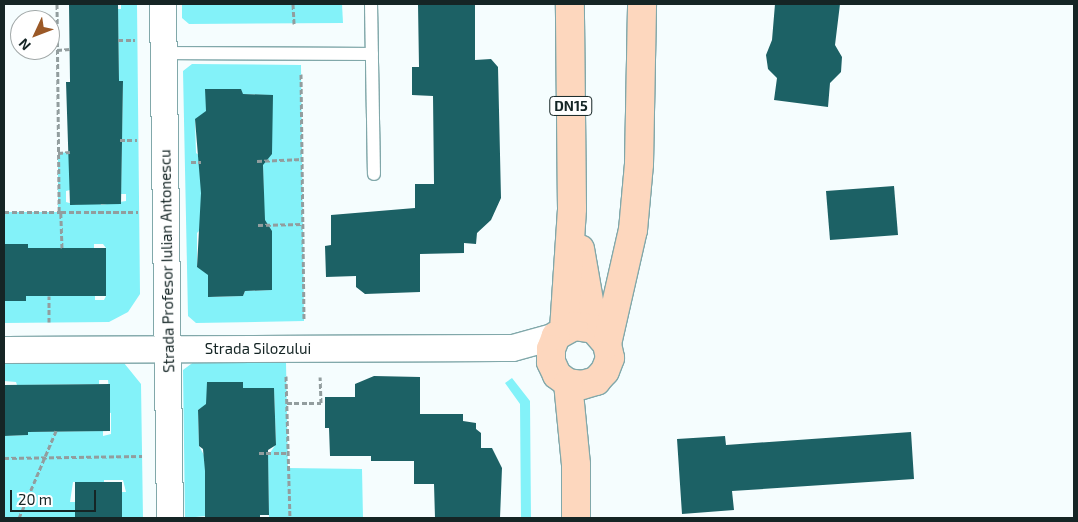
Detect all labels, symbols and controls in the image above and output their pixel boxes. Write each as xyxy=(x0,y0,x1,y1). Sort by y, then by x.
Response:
north arrow xyxy=(10,10,60,60)
text: N xyxy=(15,35,34,54)
road number: DN15 xyxy=(548,94,594,118)
street label: Strada Profesor Iulian Antonescu xyxy=(156,149,178,373)
street label: Strada Silozului xyxy=(205,340,311,358)
scale bar xyxy=(12,480,99,512)
text: 20 m xyxy=(18,490,52,508)

